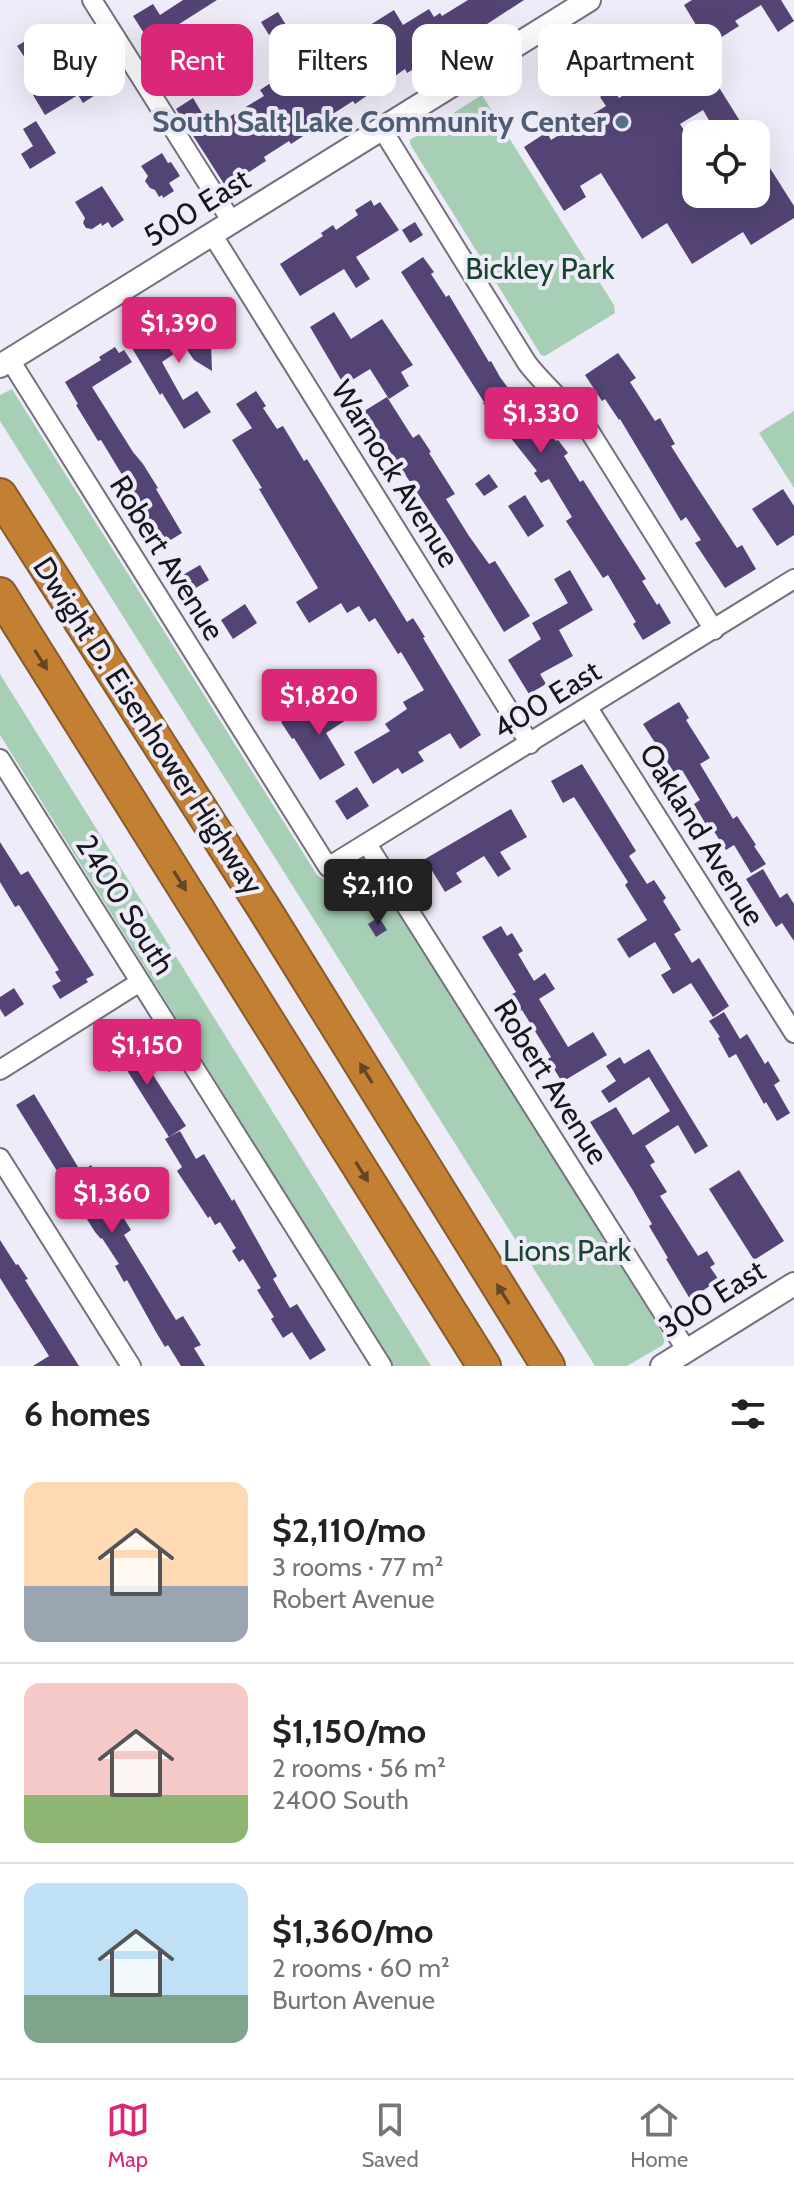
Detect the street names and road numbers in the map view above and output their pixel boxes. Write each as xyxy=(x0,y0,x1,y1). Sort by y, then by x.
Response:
street label: 500 East xyxy=(137,161,257,255)
street label: Warnock Avenue xyxy=(323,373,468,574)
street label: Robert Avenue xyxy=(102,468,233,647)
street label: Dwight D. Eisenhower Highway xyxy=(25,550,271,901)
street label: 400 East xyxy=(486,652,607,747)
street label: Oakland Avenue xyxy=(632,737,773,933)
street label: 2400 South xyxy=(68,828,183,981)
street label: Robert Avenue xyxy=(486,992,617,1171)
street label: 300 East xyxy=(652,1252,772,1346)

